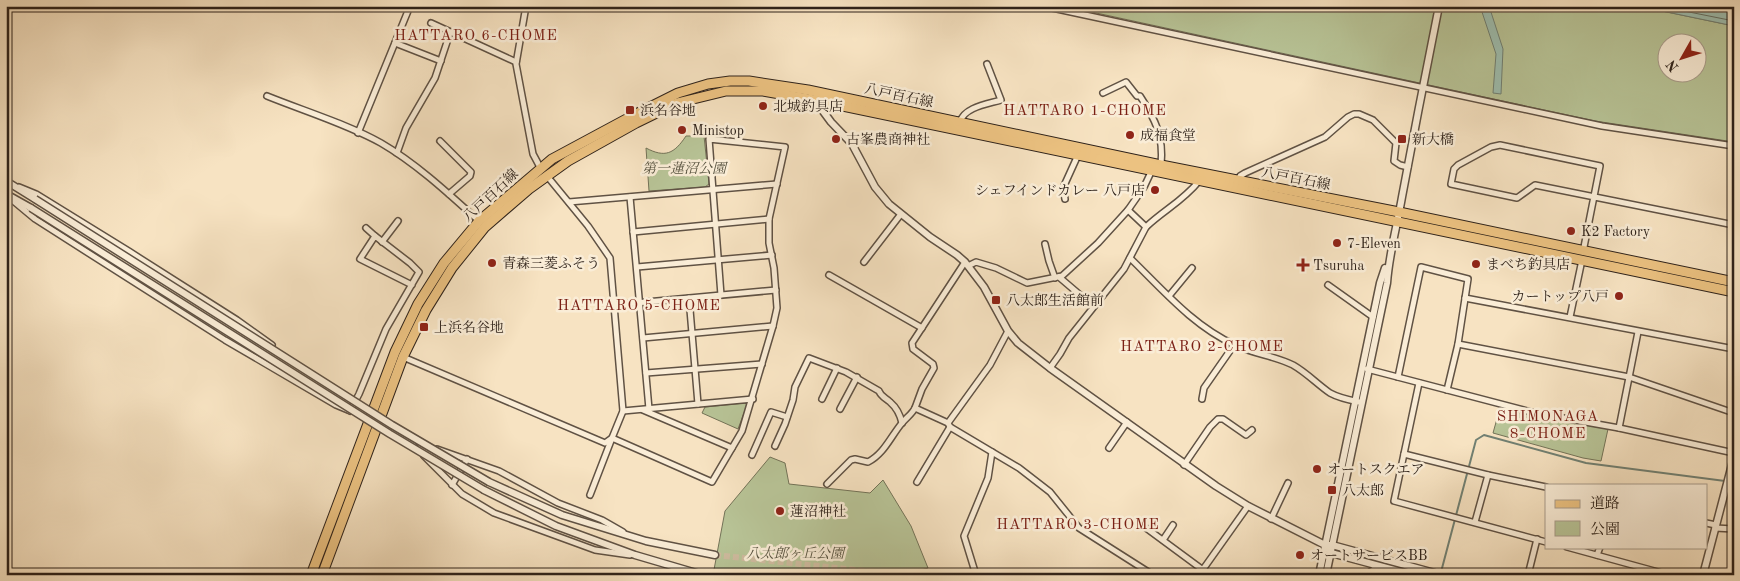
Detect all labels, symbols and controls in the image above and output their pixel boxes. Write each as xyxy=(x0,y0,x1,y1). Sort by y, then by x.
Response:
district label: HATTARO 6-CHOME xyxy=(394,29,558,44)
north arrow xyxy=(1658,32,1708,82)
text: N xyxy=(1664,57,1681,74)
street label: 八戸百石線 xyxy=(863,81,935,110)
place label: 北城釣具店 xyxy=(773,99,843,114)
marker: 北城釣具店 xyxy=(757,100,769,112)
place label: 浜名谷地 xyxy=(640,103,696,118)
marker: 浜名谷地 xyxy=(624,104,636,116)
district label: HATTARO 1-CHOME xyxy=(1003,104,1167,119)
marker: Ministop xyxy=(676,124,688,136)
place label: Ministop xyxy=(692,124,744,138)
place label: 成福食堂 xyxy=(1140,128,1196,143)
marker: 成福食堂 xyxy=(1124,129,1136,141)
place label: 古峯農商神社 xyxy=(846,132,930,147)
place label: 新大橋 xyxy=(1412,132,1454,147)
marker: 古峯農商神社 xyxy=(830,133,842,145)
marker: 新大橋 xyxy=(1396,133,1408,145)
park label: 第一蓮沼公園 xyxy=(642,161,728,176)
street label: 八戸百石線 xyxy=(1260,164,1332,193)
street label: 八戸百石線 xyxy=(460,166,521,225)
place label: シェフインドカレー 八戸店 xyxy=(975,183,1145,198)
marker: シェフインドカレー 八戸店 xyxy=(1149,184,1161,196)
marker: K2 Factory xyxy=(1565,225,1577,237)
place label: K2 Factory xyxy=(1581,225,1651,239)
marker: 7-Eleven xyxy=(1331,237,1343,249)
place label: 7-Eleven xyxy=(1347,237,1401,251)
place label: 青森三菱ふそう xyxy=(502,256,600,271)
marker: 青森三菱ふそう xyxy=(486,257,498,269)
place label: まべち釣具店 xyxy=(1486,257,1570,272)
marker: まべち釣具店 xyxy=(1470,258,1482,270)
marker: Tsuruha xyxy=(1297,259,1309,271)
place label: Tsuruha xyxy=(1313,259,1364,273)
place label: カートップ八戸 xyxy=(1511,289,1609,304)
marker: カートップ八戸 xyxy=(1613,290,1625,302)
place label: 八太郎生活館前 xyxy=(1006,293,1104,308)
marker: 八太郎生活館前 xyxy=(990,294,1002,306)
district label: HATTARO 5-CHOME xyxy=(557,299,721,314)
place label: 上浜名谷地 xyxy=(434,320,504,335)
marker: 上浜名谷地 xyxy=(418,321,430,333)
district label: HATTARO 2-CHOME xyxy=(1120,340,1284,355)
district label: SHIMONAGA 8-CHOME xyxy=(1497,410,1599,442)
place label: オートスクエア xyxy=(1327,462,1425,477)
marker: オートスクエア xyxy=(1311,463,1323,475)
place label: 八太郎 xyxy=(1342,483,1384,498)
marker: 八太郎 xyxy=(1326,484,1338,496)
legend xyxy=(1545,484,1708,548)
text: 道路 xyxy=(1590,495,1620,512)
place label: 蓮沼神社 xyxy=(790,504,846,519)
marker: 蓮沼神社 xyxy=(774,505,786,517)
district label: HATTARO 3-CHOME xyxy=(996,518,1160,533)
text: 公園 xyxy=(1590,521,1620,538)
park label: 八太郎ヶ丘公園 xyxy=(746,546,846,561)
marker: オートサービスBB xyxy=(1294,549,1306,561)
place label: オートサービスBB xyxy=(1310,549,1427,563)

